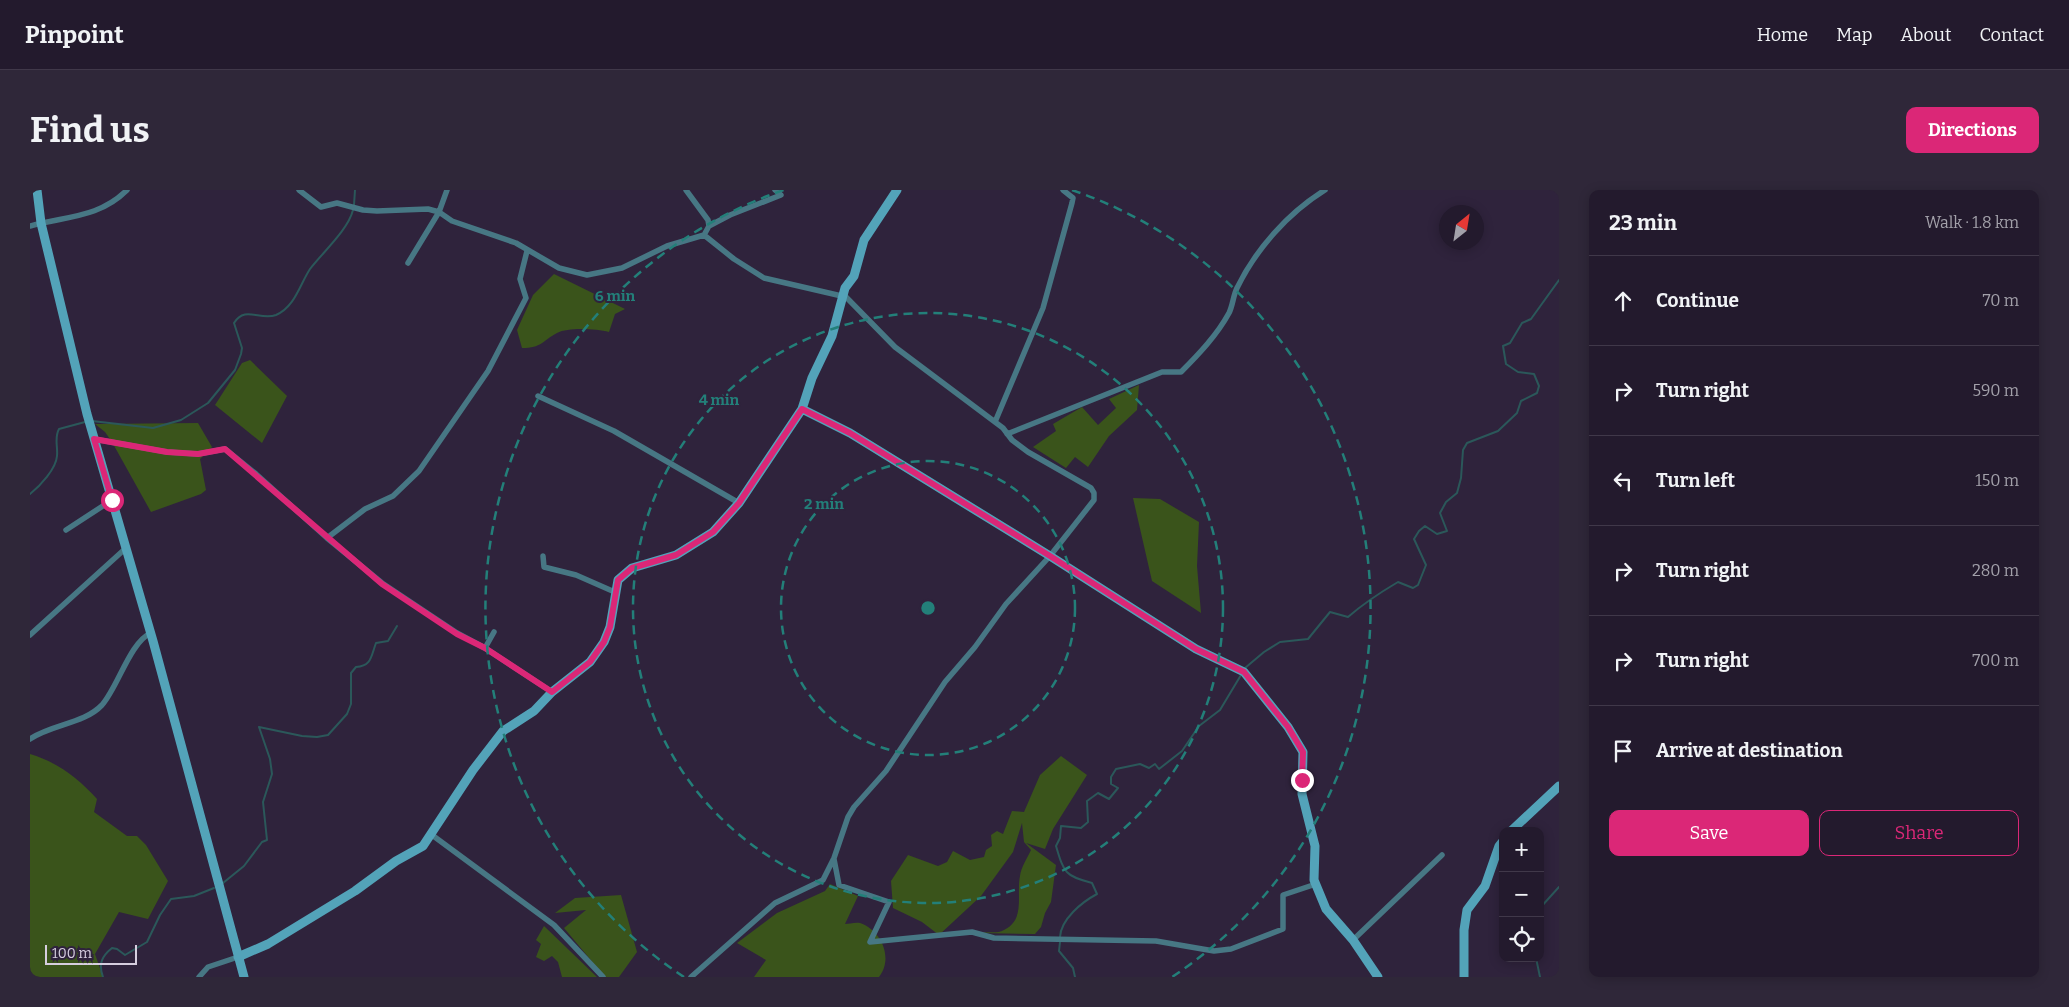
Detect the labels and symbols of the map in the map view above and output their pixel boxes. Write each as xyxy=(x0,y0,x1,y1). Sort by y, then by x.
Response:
north arrow xyxy=(1439,205,1484,250)
text: 6 min xyxy=(595,287,635,305)
text: 4 min xyxy=(699,391,740,409)
route start xyxy=(101,489,124,512)
text: 2 min xyxy=(804,495,844,513)
centre of rings xyxy=(919,599,937,617)
route end xyxy=(1291,769,1314,792)
scale bar xyxy=(45,942,138,965)

